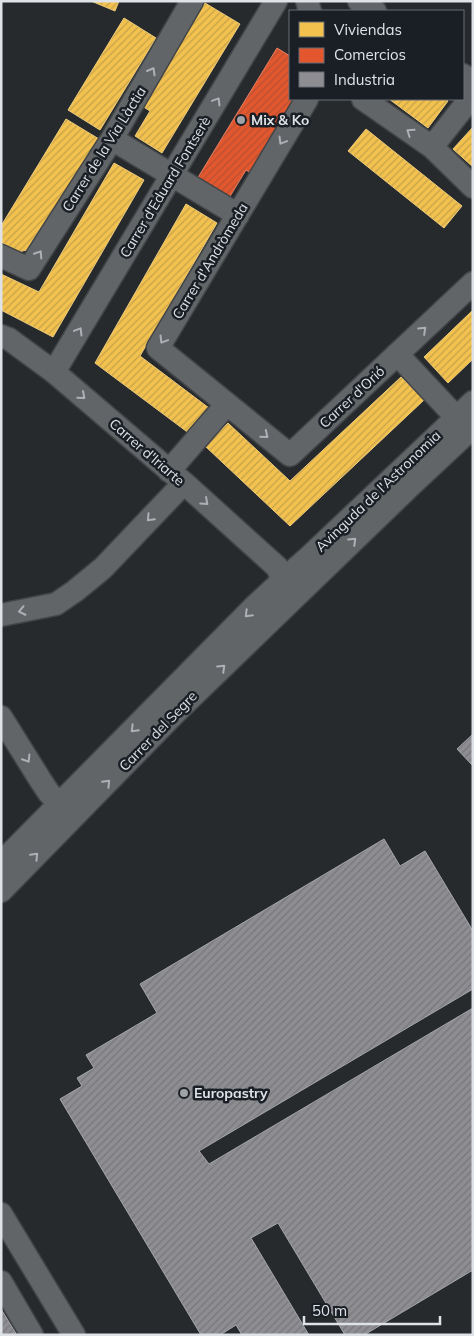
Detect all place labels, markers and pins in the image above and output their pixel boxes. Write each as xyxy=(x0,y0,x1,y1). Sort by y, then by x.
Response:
place label: Mix & Ko xyxy=(251,111,309,129)
marker: Mix & Ko xyxy=(235,114,247,126)
place label: Europastry xyxy=(194,1084,268,1102)
marker: Europastry xyxy=(178,1087,190,1099)

